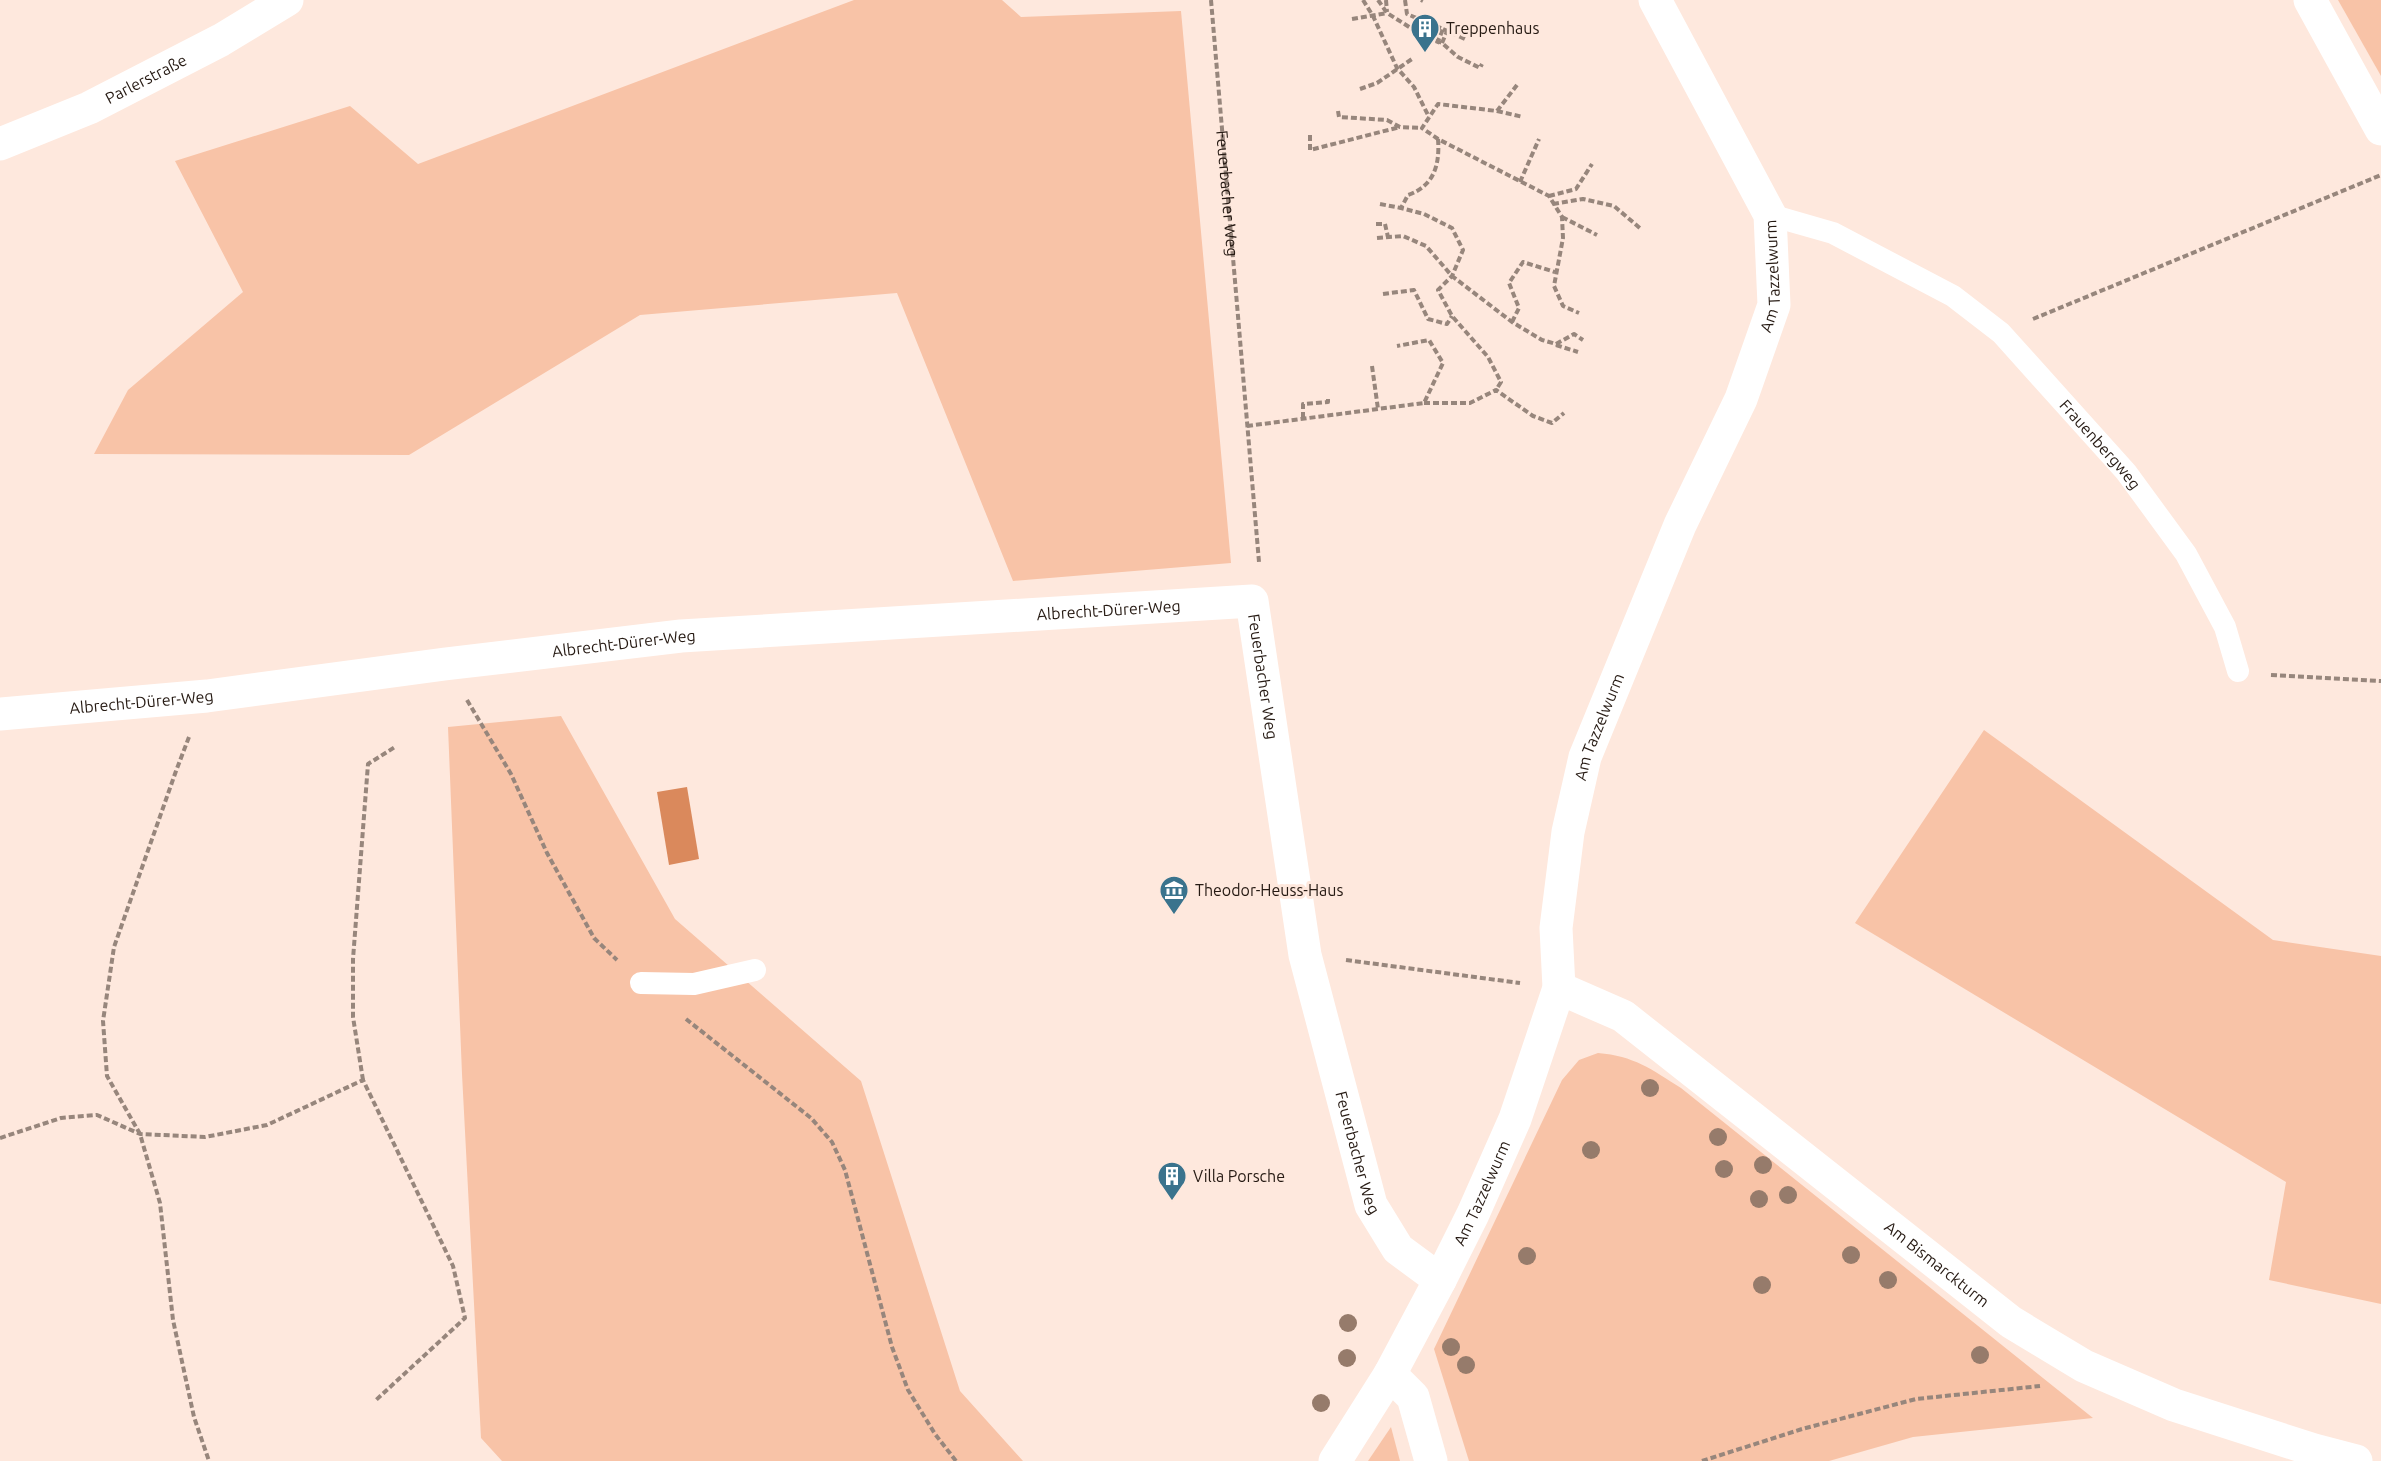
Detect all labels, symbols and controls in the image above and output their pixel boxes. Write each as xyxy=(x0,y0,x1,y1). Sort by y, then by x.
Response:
building icon: Treppenhaus xyxy=(1409,12,1441,54)
place label: Treppenhaus xyxy=(1446,19,1539,37)
street label: Parlerstraße xyxy=(102,50,190,107)
street label: Feuerbacher Weg xyxy=(1213,129,1242,257)
street label: Am Tazzelwurm xyxy=(1756,219,1783,334)
street label: Frauenbergweg xyxy=(2056,396,2145,493)
street label: Albrecht-Dürer-Weg xyxy=(1036,596,1181,623)
street label: Feuerbacher Weg xyxy=(1245,613,1282,741)
street label: Albrecht-Dürer-Weg xyxy=(551,626,696,660)
street label: Am Tazzelwurm xyxy=(1571,671,1627,782)
street label: Albrecht-Dürer-Weg xyxy=(69,686,215,717)
museum icon: Theodor-Heuss-Haus xyxy=(1158,874,1190,916)
place label: Theodor-Heuss-Haus xyxy=(1195,881,1343,899)
street label: Feuerbacher Weg xyxy=(1332,1089,1383,1218)
street label: Am Tazzelwurm xyxy=(1450,1138,1513,1248)
building icon: Villa Porsche xyxy=(1156,1160,1188,1202)
place label: Villa Porsche xyxy=(1193,1167,1285,1185)
street label: Am Bismarckturm xyxy=(1881,1217,1993,1310)

